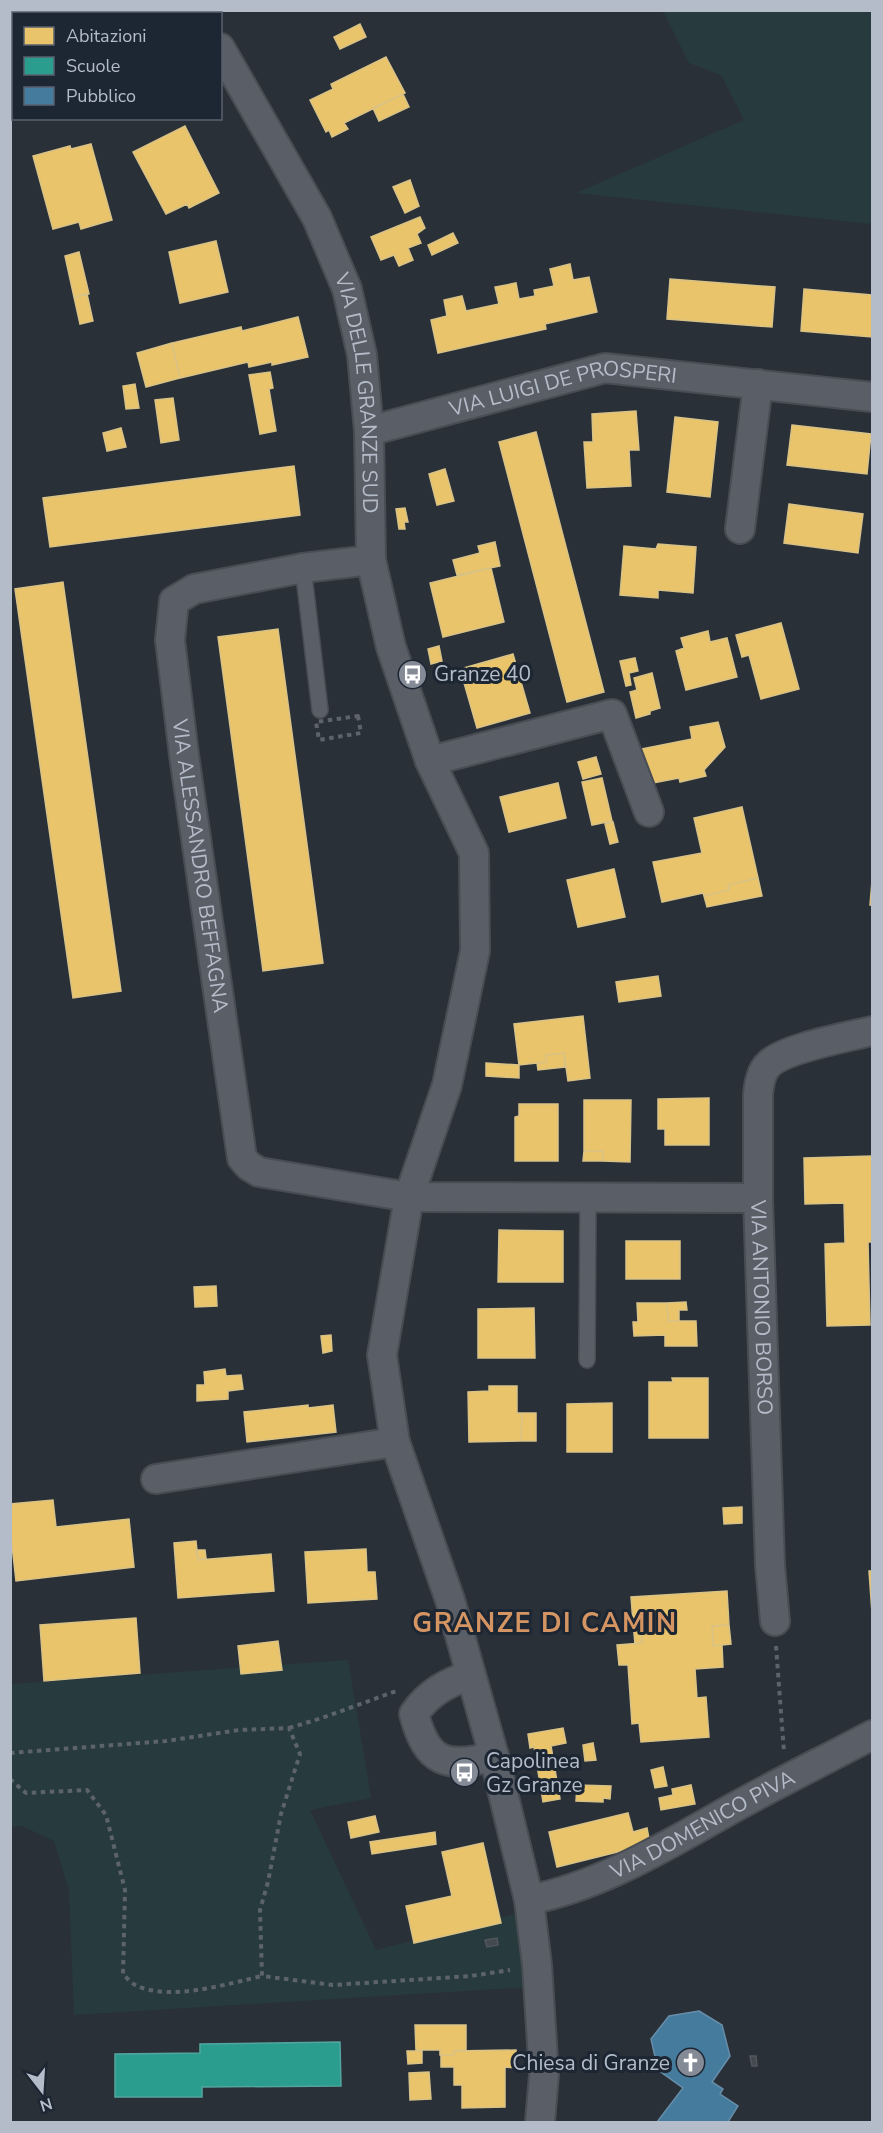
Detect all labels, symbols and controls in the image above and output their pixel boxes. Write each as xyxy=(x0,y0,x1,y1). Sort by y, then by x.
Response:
legend xyxy=(12,12,222,120)
text: Abitazioni xyxy=(66,24,147,48)
text: Scuole xyxy=(66,54,120,78)
text: Pubblico xyxy=(66,84,136,108)
street label: VIA DELLE GRANZE SUD xyxy=(327,268,384,514)
street label: VIA LUIGI DE PROSPERI xyxy=(445,354,678,423)
bus stop icon: Granze 40 xyxy=(397,658,429,690)
place label: Granze 40 xyxy=(434,660,531,688)
street label: VIA ALESSANDRO BEFFAGNA xyxy=(166,716,235,1015)
street label: VIA ANTONIO BORSO xyxy=(744,1199,779,1416)
district label: GRANZE DI CAMIN xyxy=(412,1605,678,1642)
place label: Capolinea Gz Granze xyxy=(486,1747,583,1799)
bus stop icon: Capolinea Gz Granze xyxy=(449,1757,481,1789)
street label: VIA DOMENICO PIVA xyxy=(605,1764,800,1886)
church icon: Chiesa di Granze xyxy=(675,2047,707,2079)
place label: Chiesa di Granze xyxy=(512,2049,670,2077)
north arrow xyxy=(12,2061,72,2121)
text: N xyxy=(37,2092,55,2117)

